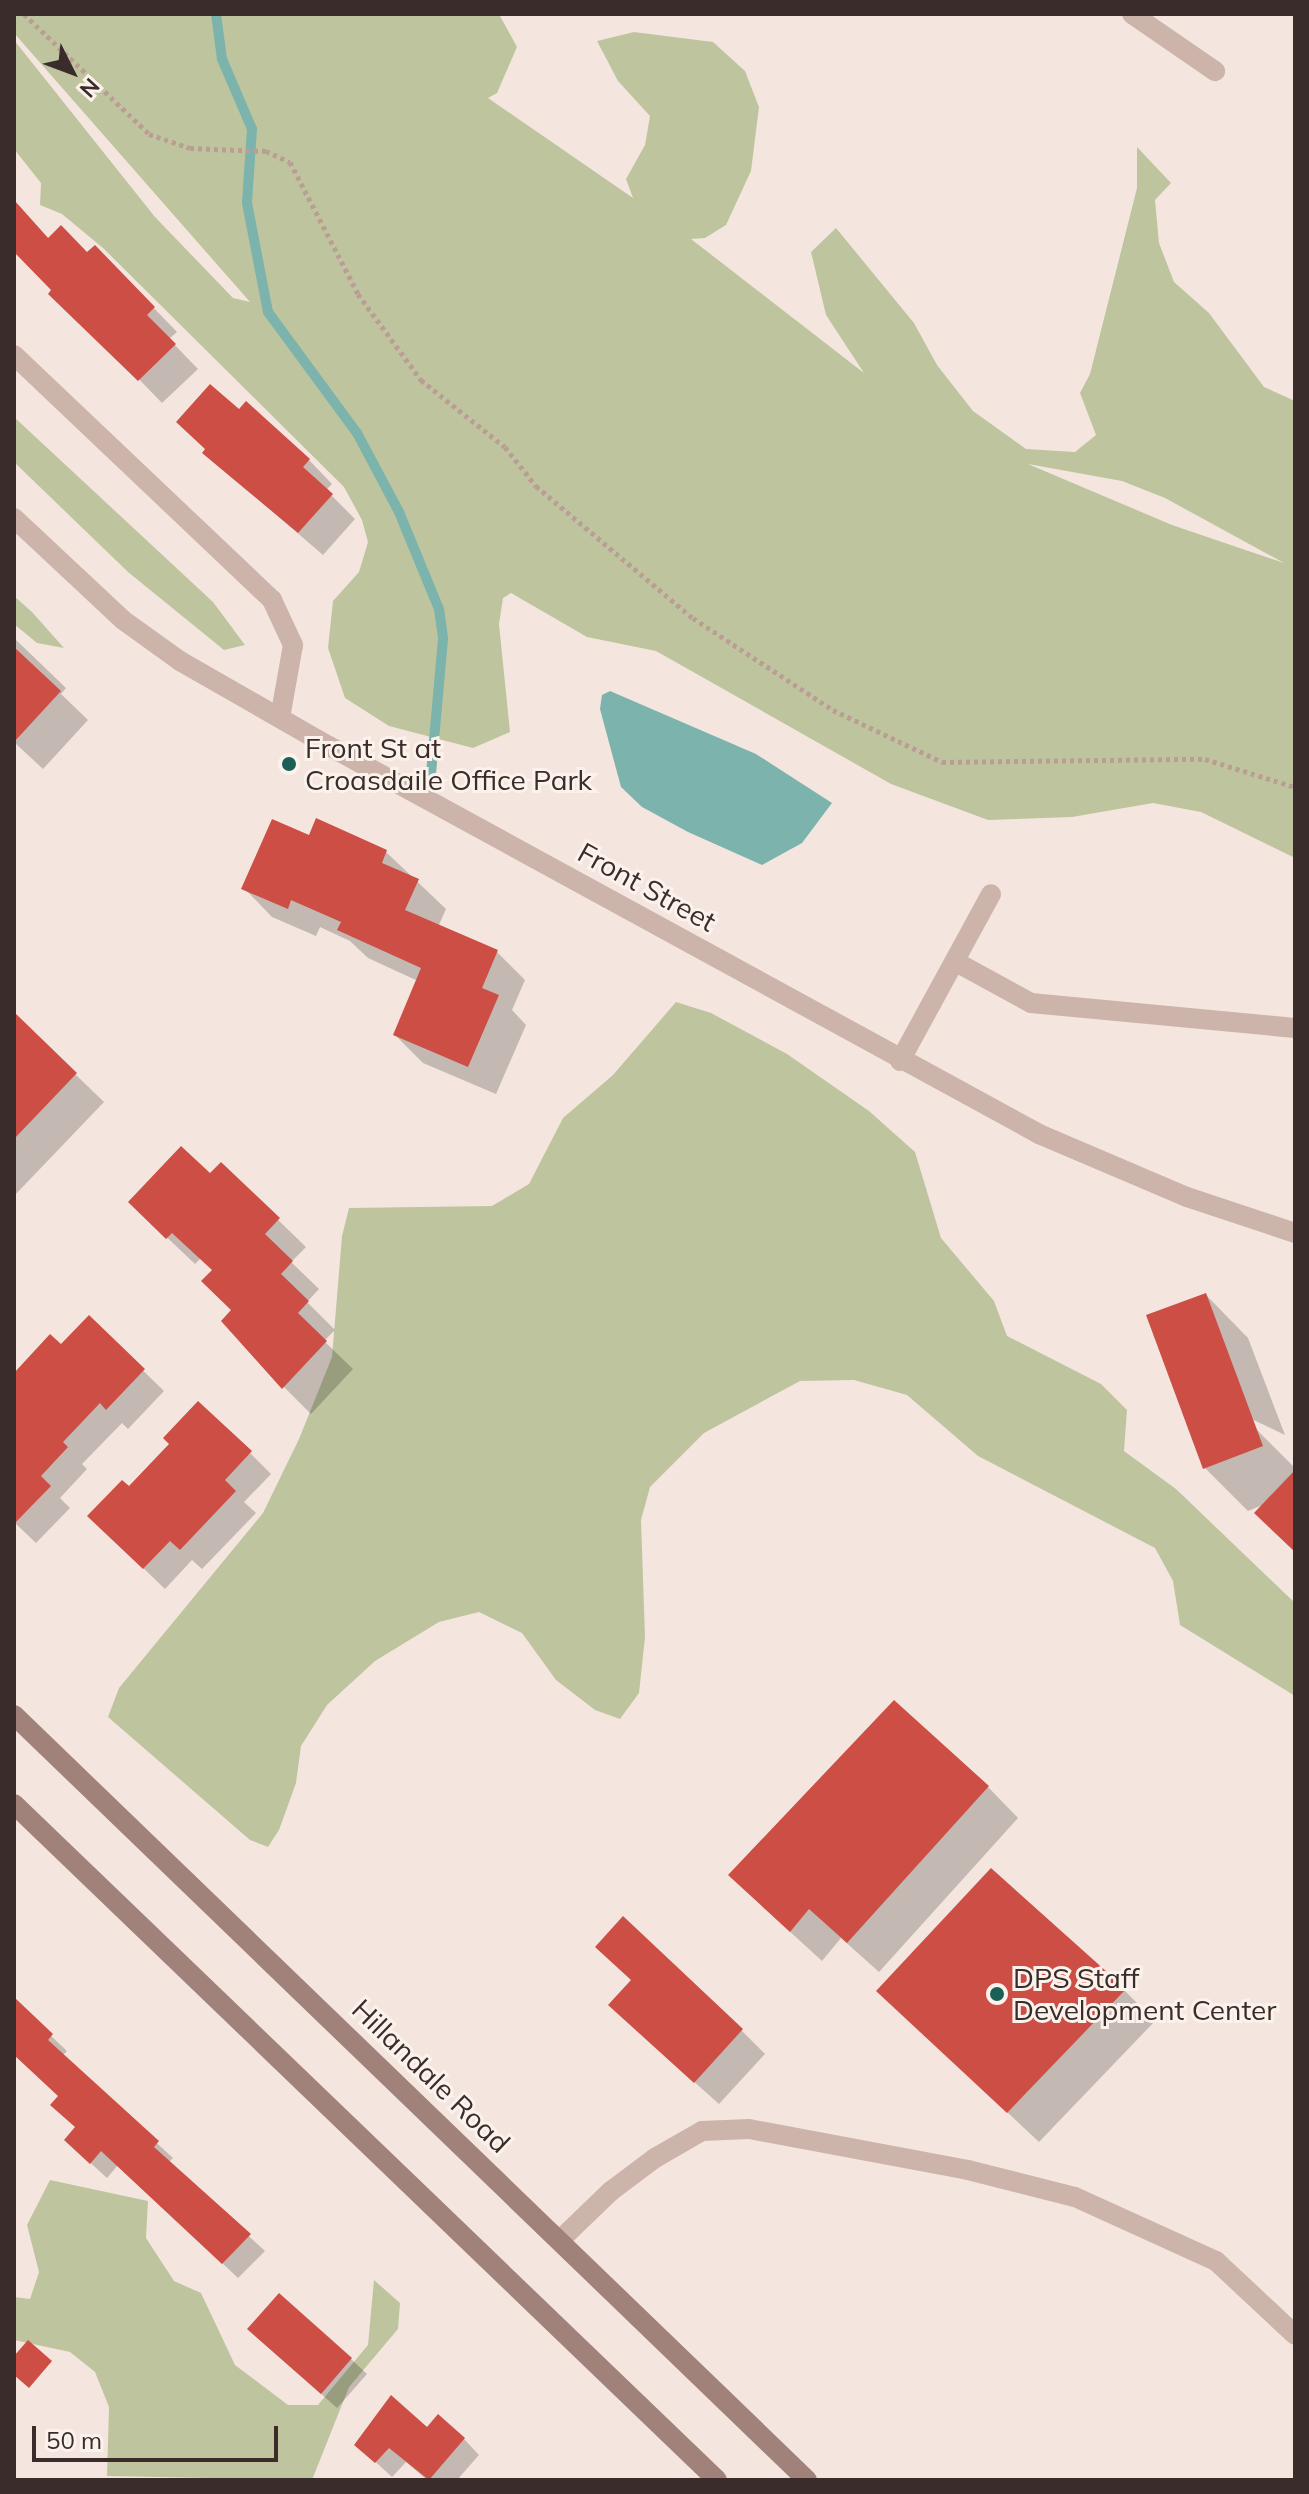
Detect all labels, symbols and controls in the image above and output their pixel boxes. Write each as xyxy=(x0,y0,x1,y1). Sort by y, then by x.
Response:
north arrow xyxy=(32,32,112,112)
text: N xyxy=(74,73,106,104)
place label: Front St at Croasdaile Office Park xyxy=(305,731,592,797)
marker: Front St at Croasdaile Office Park xyxy=(280,755,298,773)
street label: Front Street xyxy=(572,835,722,939)
place label: DPS Staff Development Center xyxy=(1013,1961,1277,2027)
marker: DPS Staff Development Center xyxy=(988,1985,1006,2003)
street label: Hillandale Road xyxy=(345,1992,517,2160)
scale bar xyxy=(36,2410,282,2460)
text: 50 m xyxy=(46,2425,102,2455)

